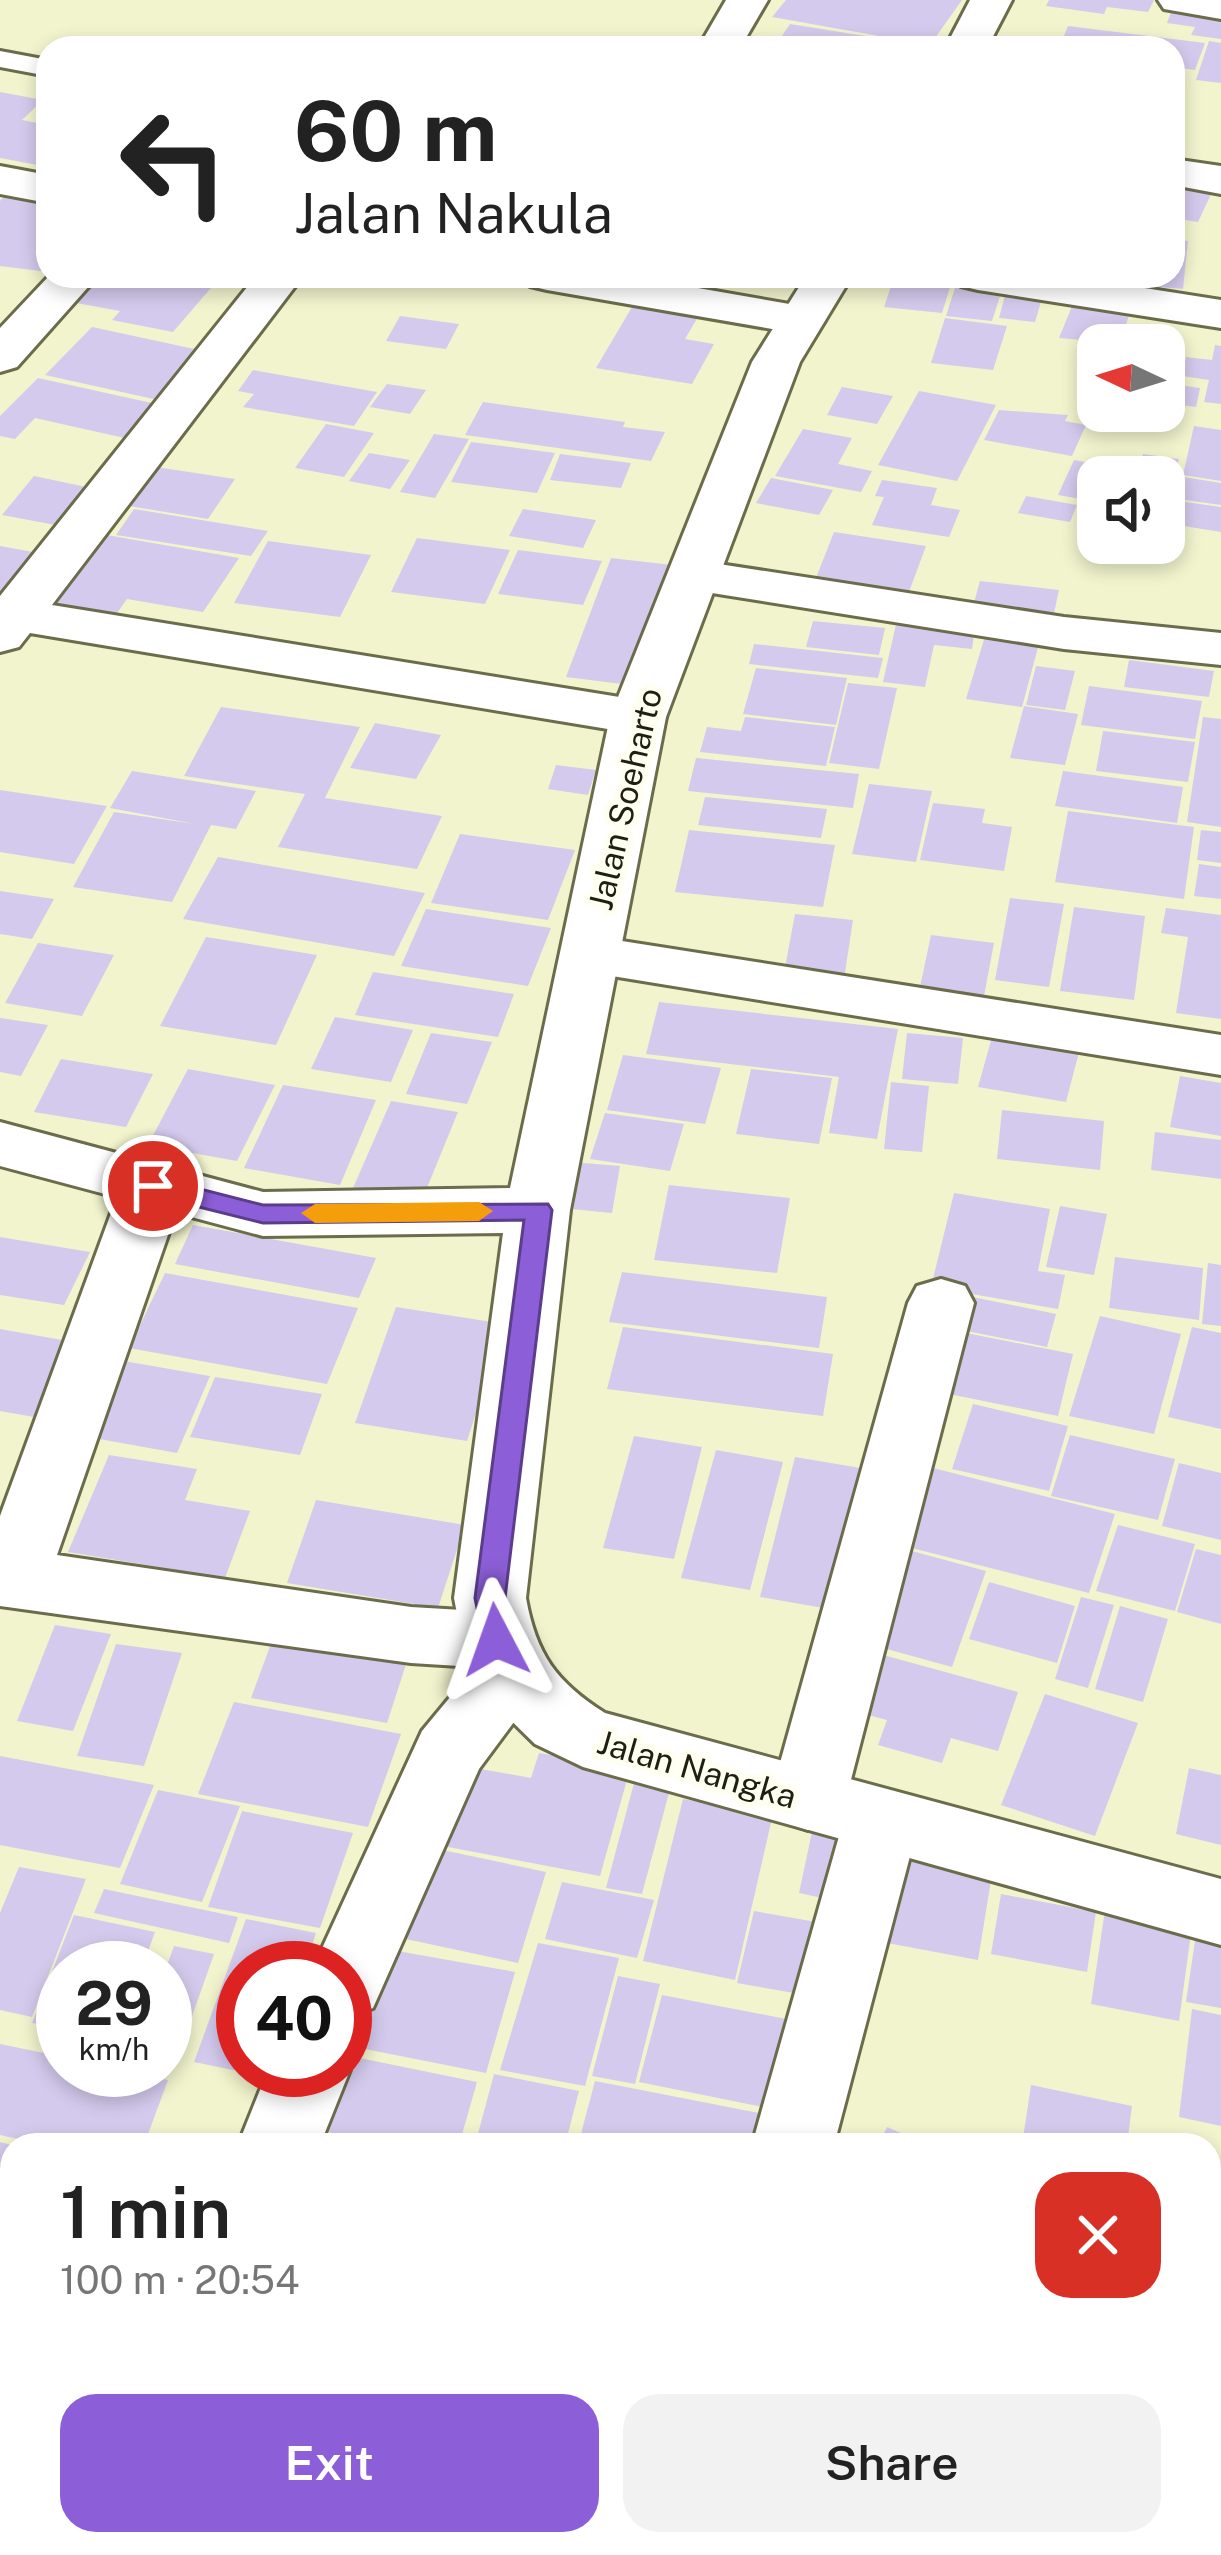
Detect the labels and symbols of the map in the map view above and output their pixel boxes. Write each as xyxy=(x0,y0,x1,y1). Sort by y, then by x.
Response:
north arrow xyxy=(1077,324,1185,432)
street label: Jalan Soeharto xyxy=(581,684,669,914)
pin xyxy=(102,1135,204,1237)
position arrow xyxy=(433,1577,559,1703)
street label: Jalan Nangka xyxy=(593,1722,801,1816)
speed limit sign: 40 xyxy=(216,1941,372,2097)

